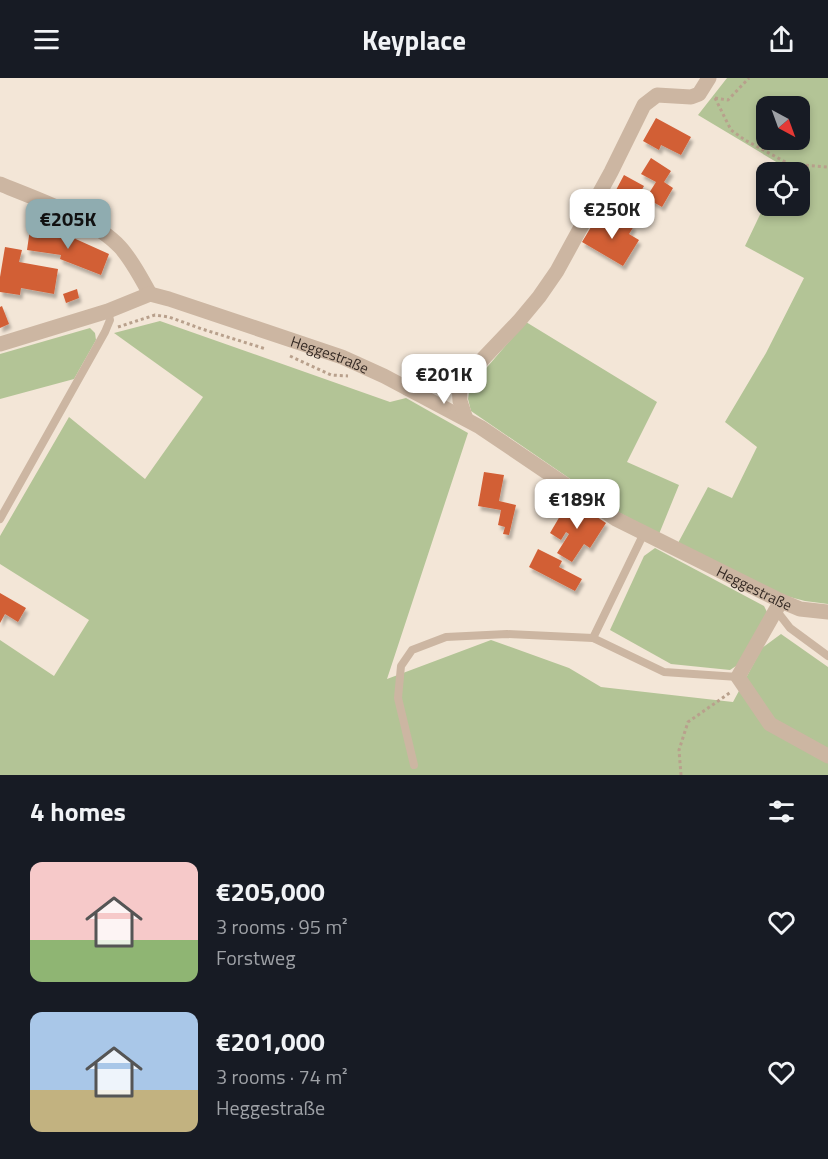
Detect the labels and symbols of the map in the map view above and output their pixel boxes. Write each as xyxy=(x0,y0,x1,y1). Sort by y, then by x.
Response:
north arrow xyxy=(756,96,810,150)
pin: €250K xyxy=(570,189,654,240)
pin: €205K xyxy=(26,199,110,250)
street label: Heggestraße xyxy=(288,329,373,379)
pin: €201K xyxy=(402,354,486,405)
pin: €189K xyxy=(535,479,619,530)
street label: Heggestraße xyxy=(713,559,796,616)

